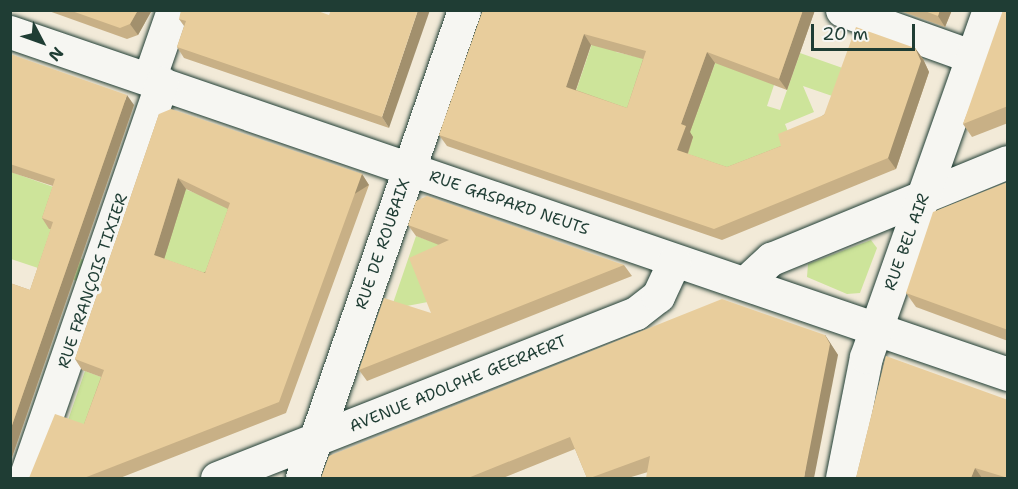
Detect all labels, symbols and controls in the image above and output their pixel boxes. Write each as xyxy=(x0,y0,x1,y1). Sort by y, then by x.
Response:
north arrow xyxy=(12,12,72,72)
scale bar xyxy=(814,12,918,50)
text: 20 m xyxy=(822,22,868,46)
text: N xyxy=(44,42,68,66)
street label: RUE GASPARD NEUTS xyxy=(427,167,591,239)
street label: RUE DE ROUBAIX xyxy=(352,176,414,312)
street label: RUE FRANÇOIS TIXIER xyxy=(54,191,132,371)
street label: RUE BEL AIR xyxy=(881,191,933,293)
street label: AVENUE ADOLPHE GEERAERT xyxy=(347,332,569,436)

